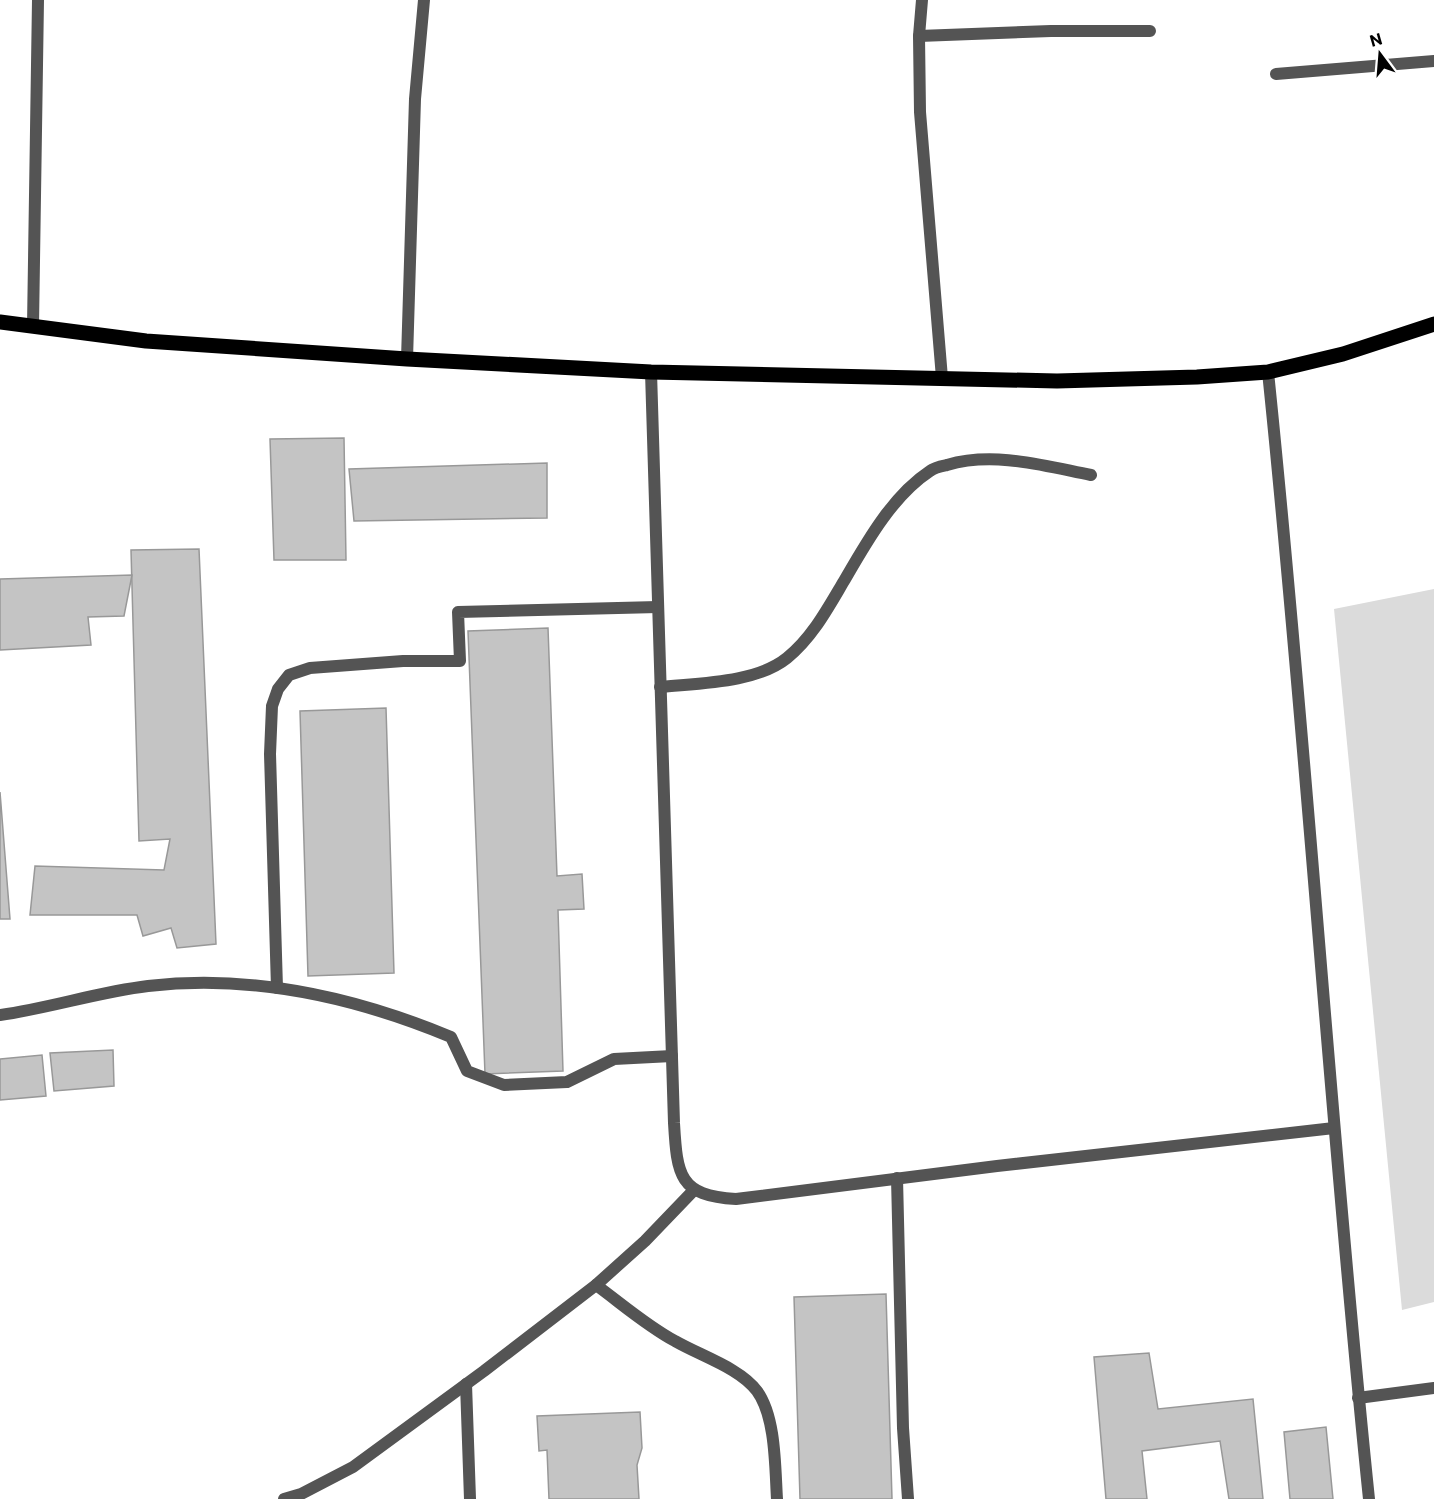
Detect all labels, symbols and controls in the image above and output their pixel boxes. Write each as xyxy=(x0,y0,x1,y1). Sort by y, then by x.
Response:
north arrow xyxy=(1350,24,1410,84)
text: N xyxy=(1367,28,1384,50)

